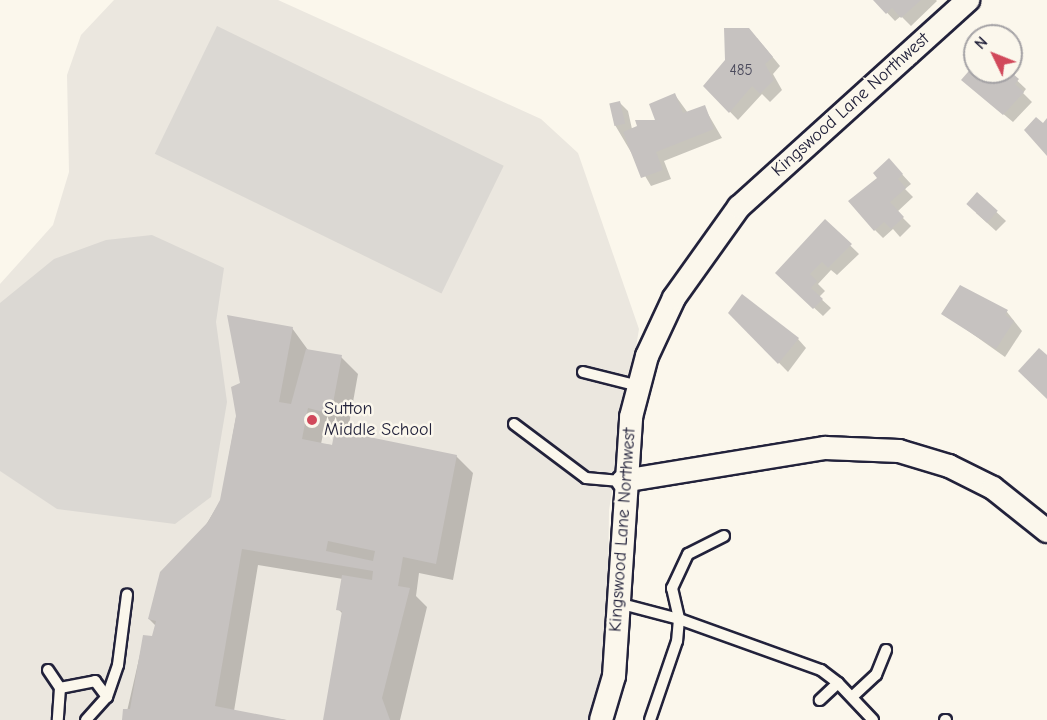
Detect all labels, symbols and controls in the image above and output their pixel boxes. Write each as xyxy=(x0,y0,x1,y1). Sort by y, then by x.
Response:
north arrow xyxy=(963,24,1023,84)
street label: Kingswood Lane Northwest xyxy=(768,29,934,181)
text: N xyxy=(971,33,991,53)
house number: 485 xyxy=(729,62,753,80)
place label: Sutton Middle School xyxy=(324,399,432,442)
marker: Sutton Middle School xyxy=(305,413,319,427)
street label: Kingswood Lane Northwest xyxy=(605,427,641,633)

